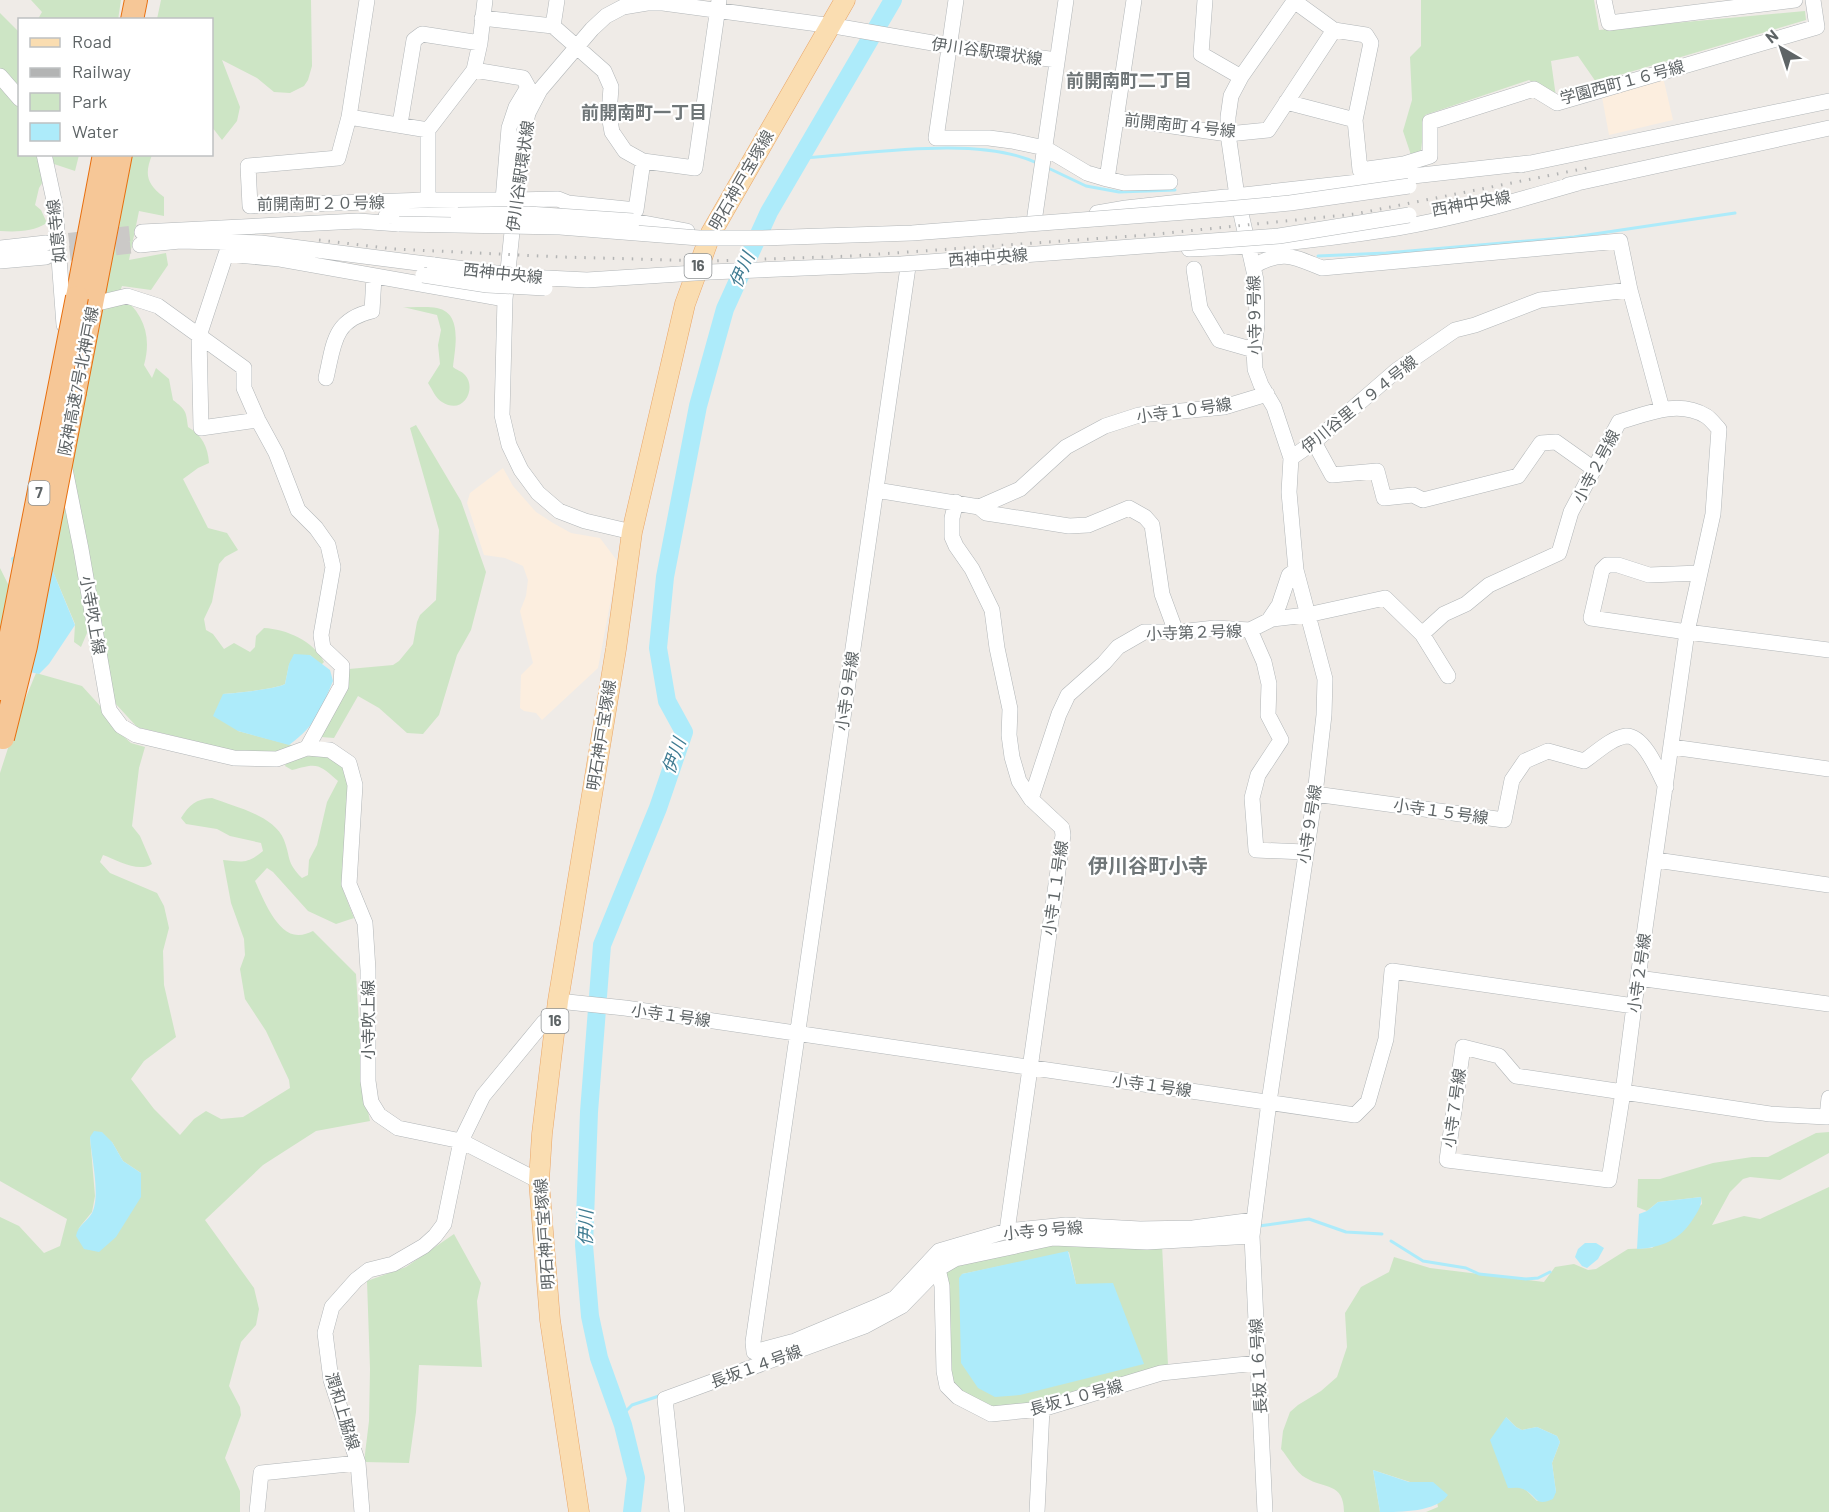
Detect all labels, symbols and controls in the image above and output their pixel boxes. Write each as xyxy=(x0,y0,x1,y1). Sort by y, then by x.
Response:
legend xyxy=(18,18,213,156)
north arrow xyxy=(1751,18,1811,78)
text: N xyxy=(1761,25,1781,47)
text: Road xyxy=(72,30,112,52)
street label: 伊川谷駅環状線 xyxy=(930,33,1044,68)
street label: 学園西町１６号線 xyxy=(1558,56,1686,107)
text: Railway xyxy=(72,60,131,82)
district label: 前開南町二丁目 xyxy=(1066,69,1192,91)
text: Park xyxy=(72,90,107,112)
district label: 前開南町一丁目 xyxy=(581,101,707,123)
street label: 前開南町４号線 xyxy=(1123,109,1237,140)
street label: 伊川谷駅環状線 xyxy=(502,119,537,233)
text: Water xyxy=(72,120,119,142)
street label: 明石神戸宝塚線 xyxy=(704,126,777,233)
street label: 西神中央線 xyxy=(1430,186,1512,219)
street label: 前開南町２０号線 xyxy=(257,192,385,213)
street label: 如意寺線 xyxy=(43,198,68,264)
street label: 西神中央線 xyxy=(947,244,1029,269)
water label: 伊川 xyxy=(724,247,759,291)
road number: 16 xyxy=(684,254,712,278)
street label: 西神中央線 xyxy=(462,259,544,286)
street label: 小寺９号線 xyxy=(1243,275,1264,355)
street label: 阪神高速7号北神戸線 xyxy=(54,305,101,457)
street label: 伊川谷里７９４号線 xyxy=(1297,351,1421,456)
street label: 小寺１０号線 xyxy=(1135,393,1233,426)
street label: 小寺２号線 xyxy=(1568,426,1623,506)
road number: 7 xyxy=(28,481,50,505)
street label: 小寺吹上線 xyxy=(77,574,110,656)
street label: 小寺第２号線 xyxy=(1146,620,1242,643)
street label: 小寺９号線 xyxy=(832,650,861,732)
street label: 明石神戸宝塚線 xyxy=(582,678,619,792)
water label: 伊川 xyxy=(657,733,690,776)
street label: 小寺９号線 xyxy=(1293,783,1324,865)
street label: 小寺１５号線 xyxy=(1392,794,1490,827)
street label: 小寺１１号線 xyxy=(1038,839,1071,937)
district label: 伊川谷町小寺 xyxy=(1088,853,1208,877)
street label: 小寺２号線 xyxy=(1624,932,1653,1014)
street label: 小寺吹上線 xyxy=(358,980,377,1060)
street label: 小寺１号線 xyxy=(630,1000,712,1029)
road number: 16 xyxy=(542,1009,568,1033)
street label: 小寺７号線 xyxy=(1439,1067,1468,1149)
street label: 小寺１号線 xyxy=(1111,1070,1193,1099)
street label: 明石神戸宝塚線 xyxy=(530,1178,557,1291)
water label: 伊川 xyxy=(574,1208,596,1246)
street label: 小寺９号線 xyxy=(1002,1217,1084,1242)
street label: 長坂１６号線 xyxy=(1246,1318,1270,1414)
street label: 長坂１４号線 xyxy=(707,1340,804,1391)
street label: 潤和上脇線 xyxy=(323,1370,364,1452)
street label: 長坂１０号線 xyxy=(1027,1375,1125,1418)

